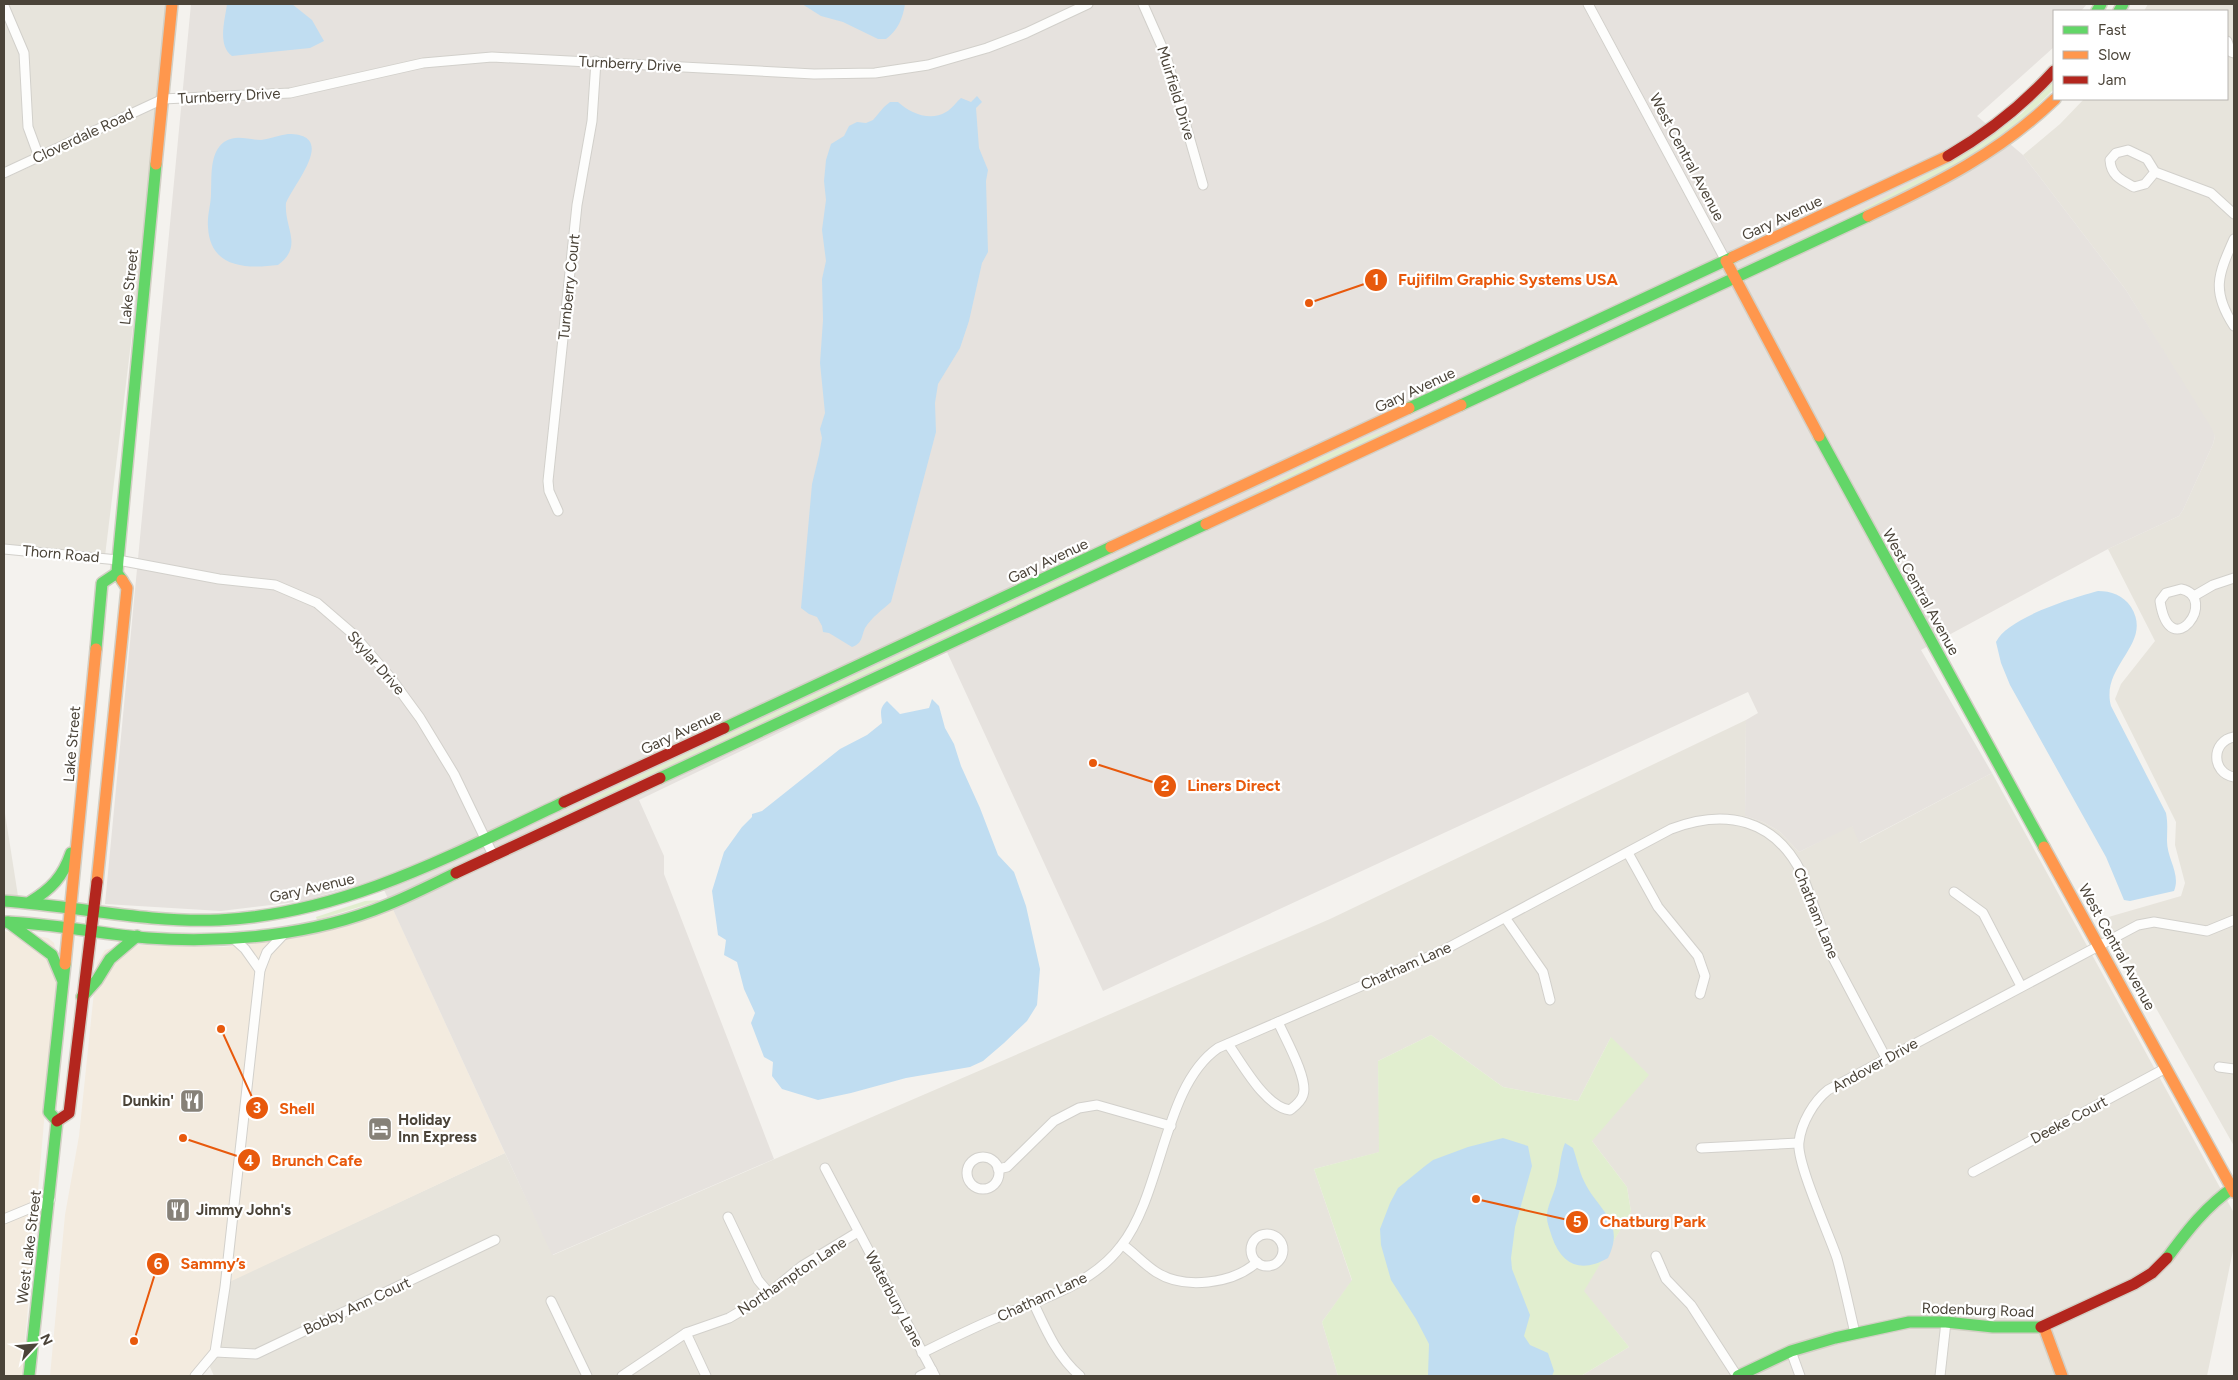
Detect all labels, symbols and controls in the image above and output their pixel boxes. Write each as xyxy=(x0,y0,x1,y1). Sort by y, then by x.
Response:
legend xyxy=(2053,10,2228,100)
text: Fast xyxy=(2098,21,2127,39)
street label: Muirfield Drive xyxy=(1153,44,1199,142)
text: Slow xyxy=(2098,46,2131,64)
street label: Turnberry Drive xyxy=(578,52,682,76)
text: Jam xyxy=(2098,71,2126,89)
street label: Turnberry Drive xyxy=(177,84,281,108)
street label: West Central Avenue xyxy=(1646,90,1728,224)
street label: Cloverdale Road xyxy=(29,105,137,167)
street label: Gary Avenue xyxy=(1739,192,1825,244)
street label: Turnberry Court xyxy=(554,233,584,341)
street label: Lake Street xyxy=(116,248,142,326)
callout: Fujifilm Graphic Systems USA xyxy=(1363,264,1628,295)
text: Fujifilm Graphic Systems USA xyxy=(1398,270,1619,289)
text: 1 xyxy=(1373,271,1379,289)
street label: Gary Avenue xyxy=(1372,364,1458,416)
street label: West Central Avenue xyxy=(1879,526,1963,658)
street label: Gary Avenue xyxy=(1005,535,1091,587)
street label: Thorn Road xyxy=(22,542,100,566)
street label: Skylar Drive xyxy=(343,627,409,699)
street label: Lake Street xyxy=(60,705,84,783)
street label: Gary Avenue xyxy=(638,706,724,758)
callout: Liners Direct xyxy=(1152,770,1291,801)
text: Liners Direct xyxy=(1187,776,1281,795)
text: 2 xyxy=(1161,777,1170,795)
street label: Chatham Lane xyxy=(1789,865,1843,961)
street label: Gary Avenue xyxy=(268,870,356,906)
street label: West Central Avenue xyxy=(2075,881,2159,1013)
street label: Chatham Lane xyxy=(1358,938,1454,994)
street label: Andover Drive xyxy=(1829,1034,1921,1096)
restaurant icon: Dunkin' xyxy=(179,1088,205,1114)
place label: Dunkin' xyxy=(122,1092,174,1110)
callout: Shell xyxy=(244,1092,325,1123)
street label: Deeke Court xyxy=(2028,1092,2111,1148)
text: 3 xyxy=(253,1099,261,1117)
text: Shell xyxy=(279,1099,315,1118)
place label: Holiday Inn Express xyxy=(398,1111,477,1146)
hotel icon: Holiday Inn Express xyxy=(367,1116,393,1142)
callout: Brunch Cafe xyxy=(236,1145,372,1176)
text: Brunch Cafe xyxy=(272,1151,363,1170)
text: 4 xyxy=(244,1152,254,1170)
street label: West Lake Street xyxy=(13,1189,45,1305)
restaurant icon: Jimmy John's xyxy=(165,1197,191,1223)
place label: Jimmy John's xyxy=(196,1201,291,1219)
callout: Chatburg Park xyxy=(1565,1206,1716,1237)
text: Chatburg Park xyxy=(1600,1212,1707,1231)
text: 5 xyxy=(1573,1213,1582,1231)
street label: Northampton Lane xyxy=(734,1233,850,1319)
callout: Sammy’s xyxy=(145,1248,255,1279)
street label: Waterbury Lane xyxy=(861,1248,927,1350)
text: Sammy’s xyxy=(180,1254,246,1273)
text: 6 xyxy=(154,1255,163,1273)
street label: Chatham Lane xyxy=(994,1268,1090,1326)
street label: Bobby Ann Court xyxy=(301,1273,414,1339)
street label: Rodenburg Road xyxy=(1921,1299,2035,1321)
north arrow xyxy=(10,1320,60,1370)
text: N xyxy=(36,1331,56,1348)

